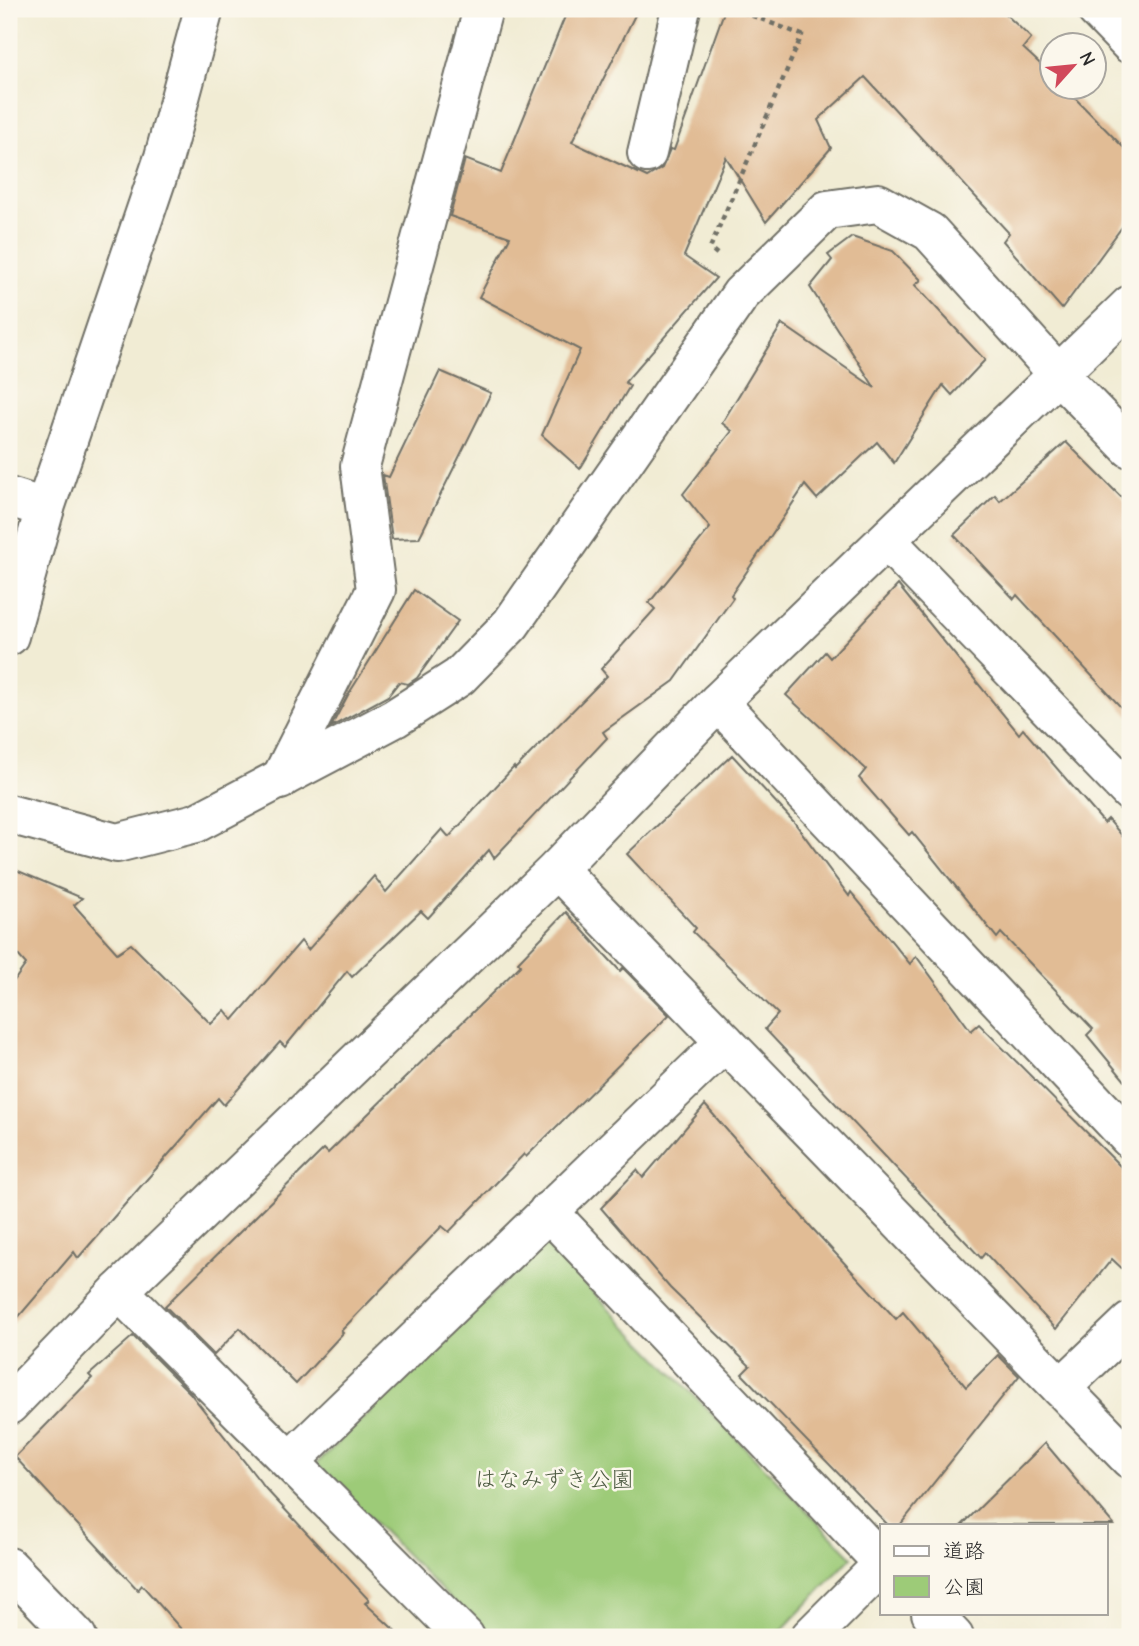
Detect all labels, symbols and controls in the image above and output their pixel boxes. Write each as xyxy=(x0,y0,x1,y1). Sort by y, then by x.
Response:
north arrow xyxy=(1038,32,1108,102)
text: N xyxy=(1075,48,1100,69)
park label: はなみずき公園 xyxy=(474,1466,634,1493)
legend xyxy=(880,1524,1108,1614)
text: 道路 xyxy=(943,1539,985,1563)
text: 公園 xyxy=(943,1575,985,1599)

